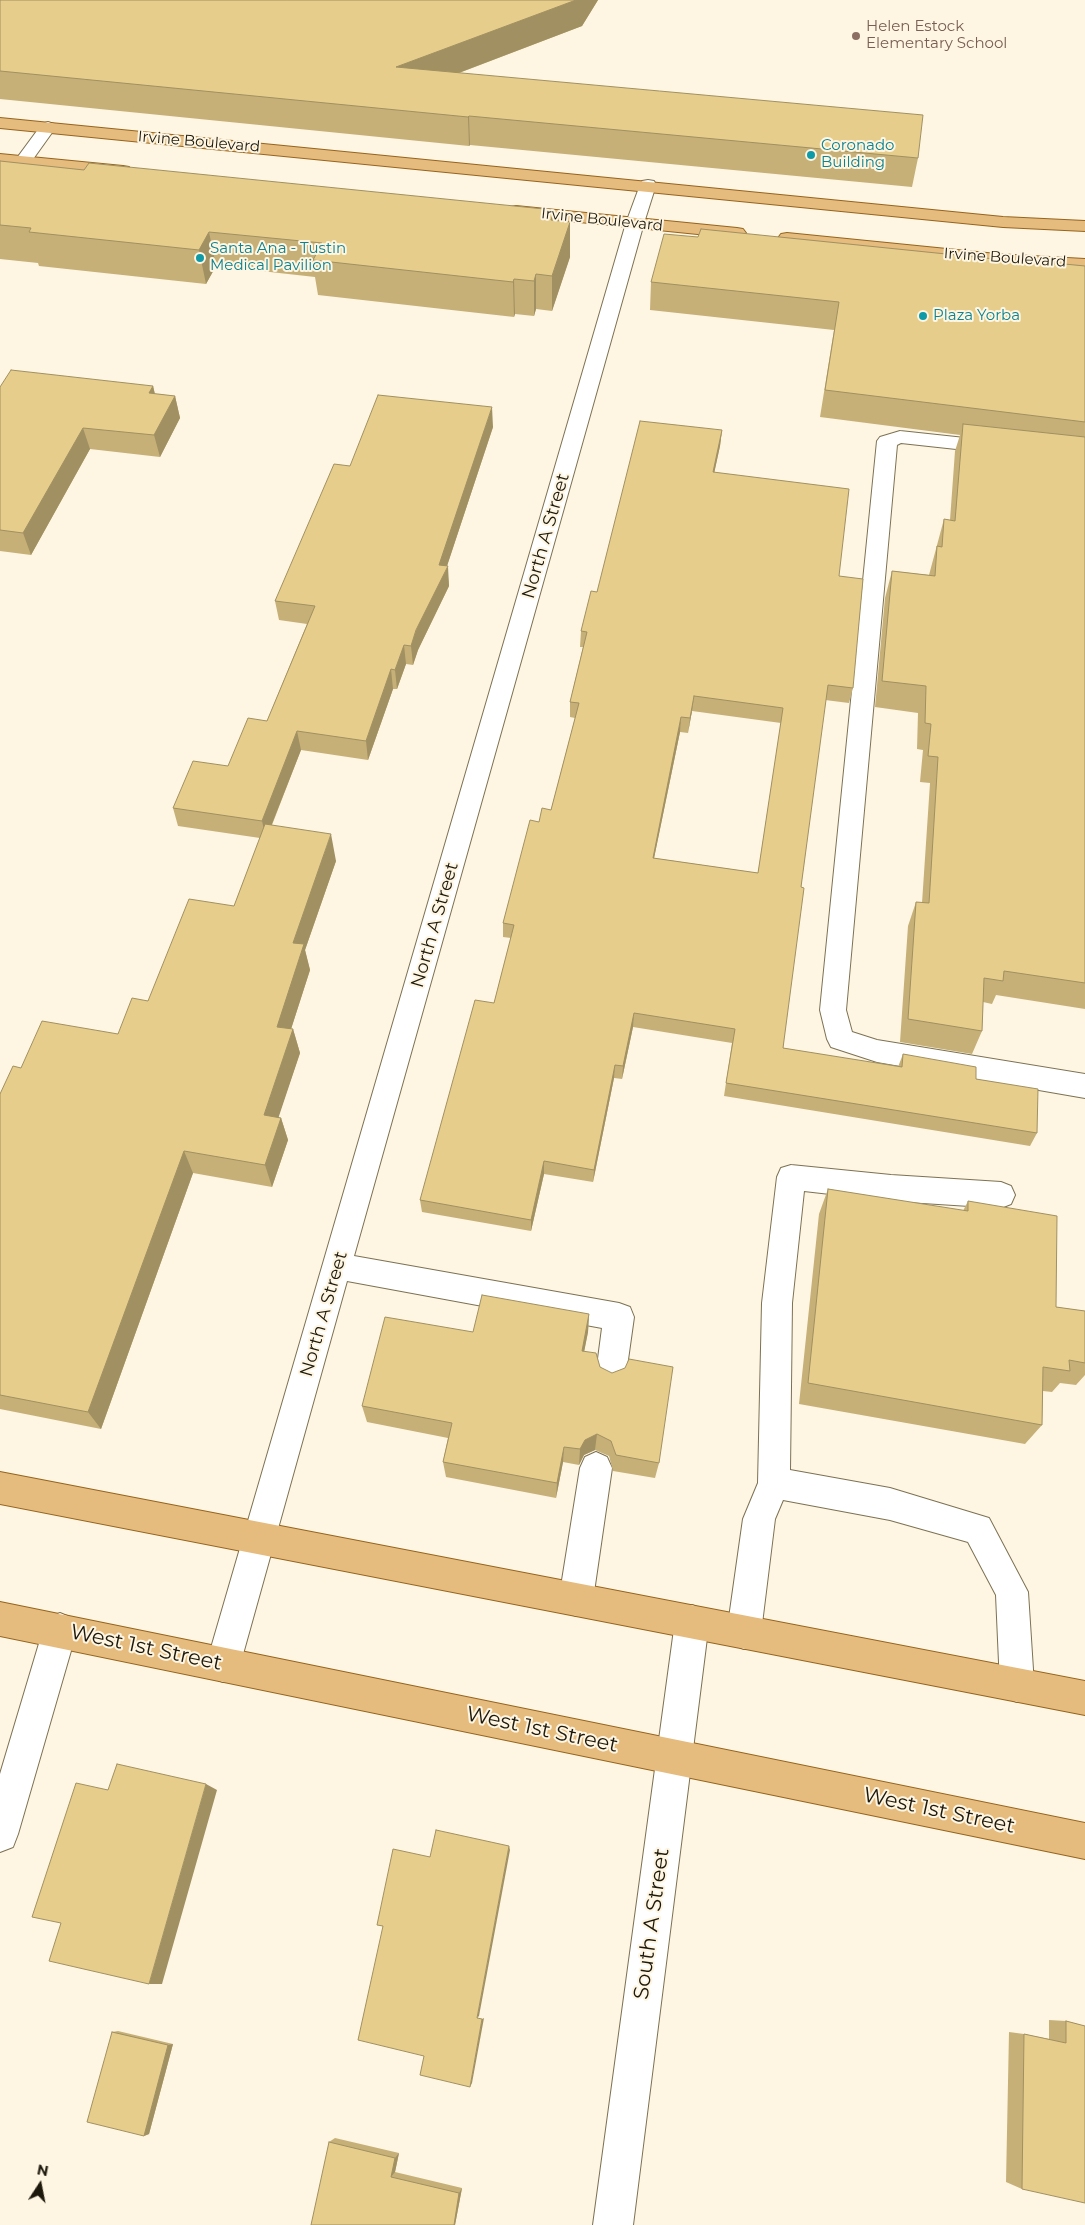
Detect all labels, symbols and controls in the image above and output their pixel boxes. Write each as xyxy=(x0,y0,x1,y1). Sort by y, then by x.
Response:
place label: Helen Estock Elementary School xyxy=(866,18,1007,53)
marker: Helen Estock Elementary School xyxy=(850,30,862,42)
street label: Irvine Boulevard xyxy=(137,128,261,156)
place label: Coronado Building xyxy=(821,137,894,172)
marker: Coronado Building xyxy=(805,149,817,161)
street label: Irvine Boulevard xyxy=(540,205,664,235)
place label: Santa Ana - Tustin Medical Pavilion xyxy=(210,240,346,275)
street label: Irvine Boulevard xyxy=(943,245,1067,271)
marker: Santa Ana - Tustin Medical Pavilion xyxy=(194,252,206,264)
place label: Plaza Yorba xyxy=(933,307,1020,325)
marker: Plaza Yorba xyxy=(917,310,929,322)
street label: North A Street xyxy=(518,471,574,601)
street label: North A Street xyxy=(407,860,463,990)
street label: North A Street xyxy=(296,1249,352,1379)
street label: West 1st Street xyxy=(68,1620,224,1676)
street label: West 1st Street xyxy=(464,1702,620,1758)
street label: West 1st Street xyxy=(861,1783,1017,1839)
street label: South A Street xyxy=(629,1847,675,2001)
north arrow xyxy=(15,2160,65,2210)
text: N xyxy=(36,2160,50,2180)

